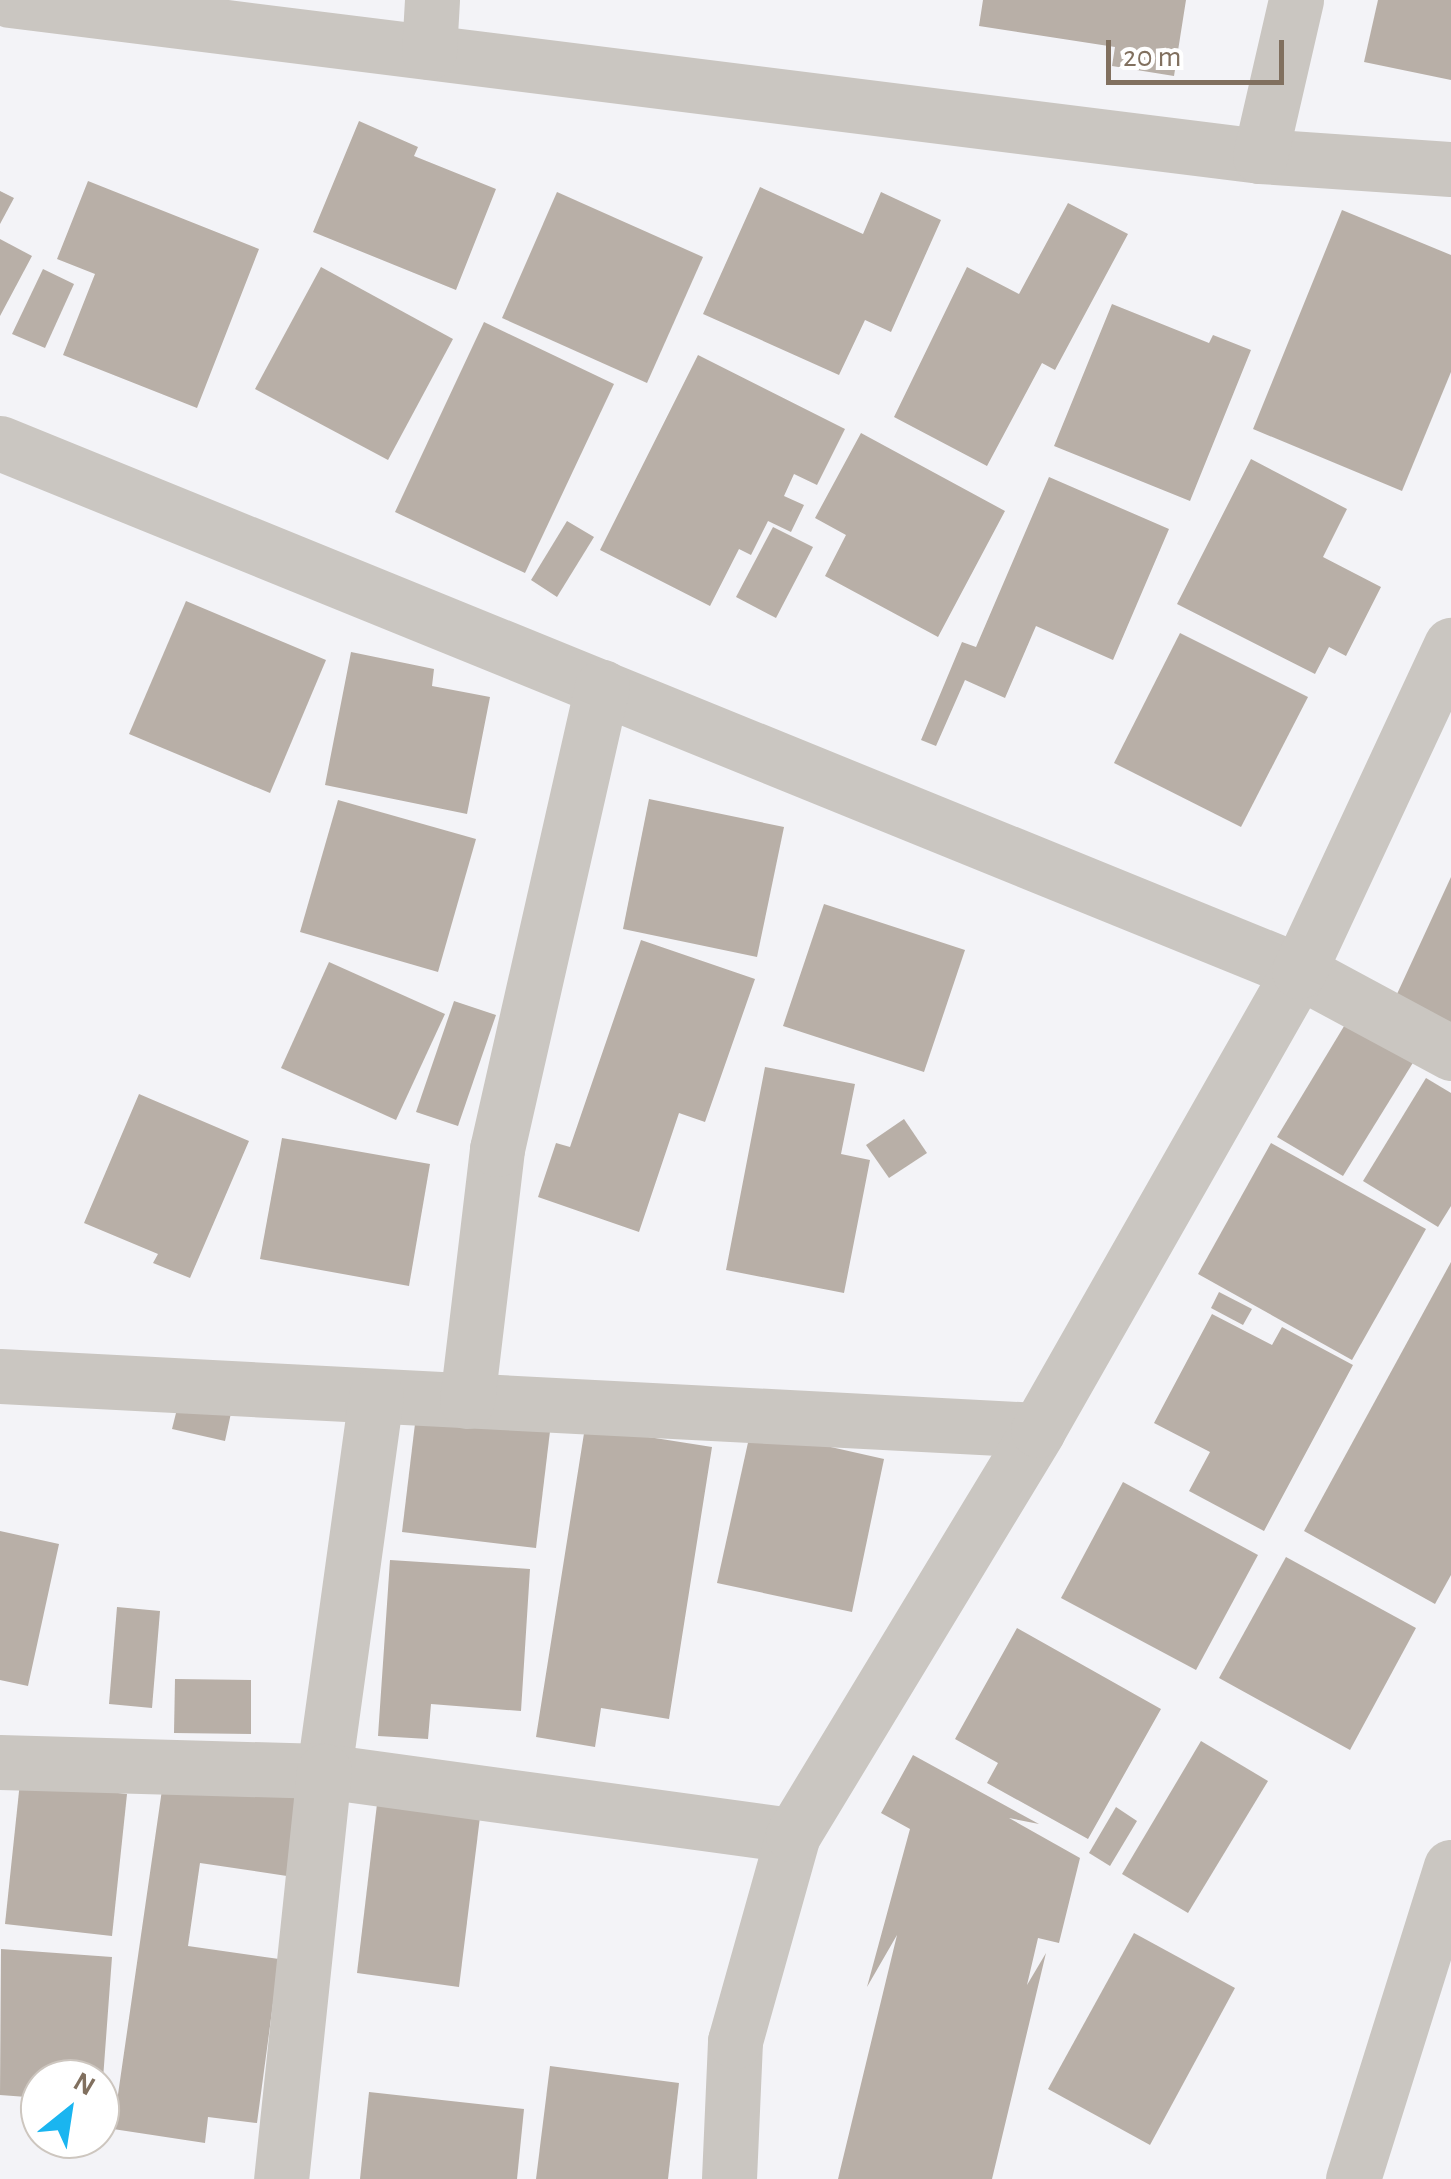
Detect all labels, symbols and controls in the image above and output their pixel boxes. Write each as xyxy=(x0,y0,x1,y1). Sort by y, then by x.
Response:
scale bar xyxy=(1111,20,1288,82)
text: 20 m xyxy=(1123,42,1181,72)
north arrow xyxy=(20,2059,120,2159)
text: N xyxy=(69,2068,99,2102)

